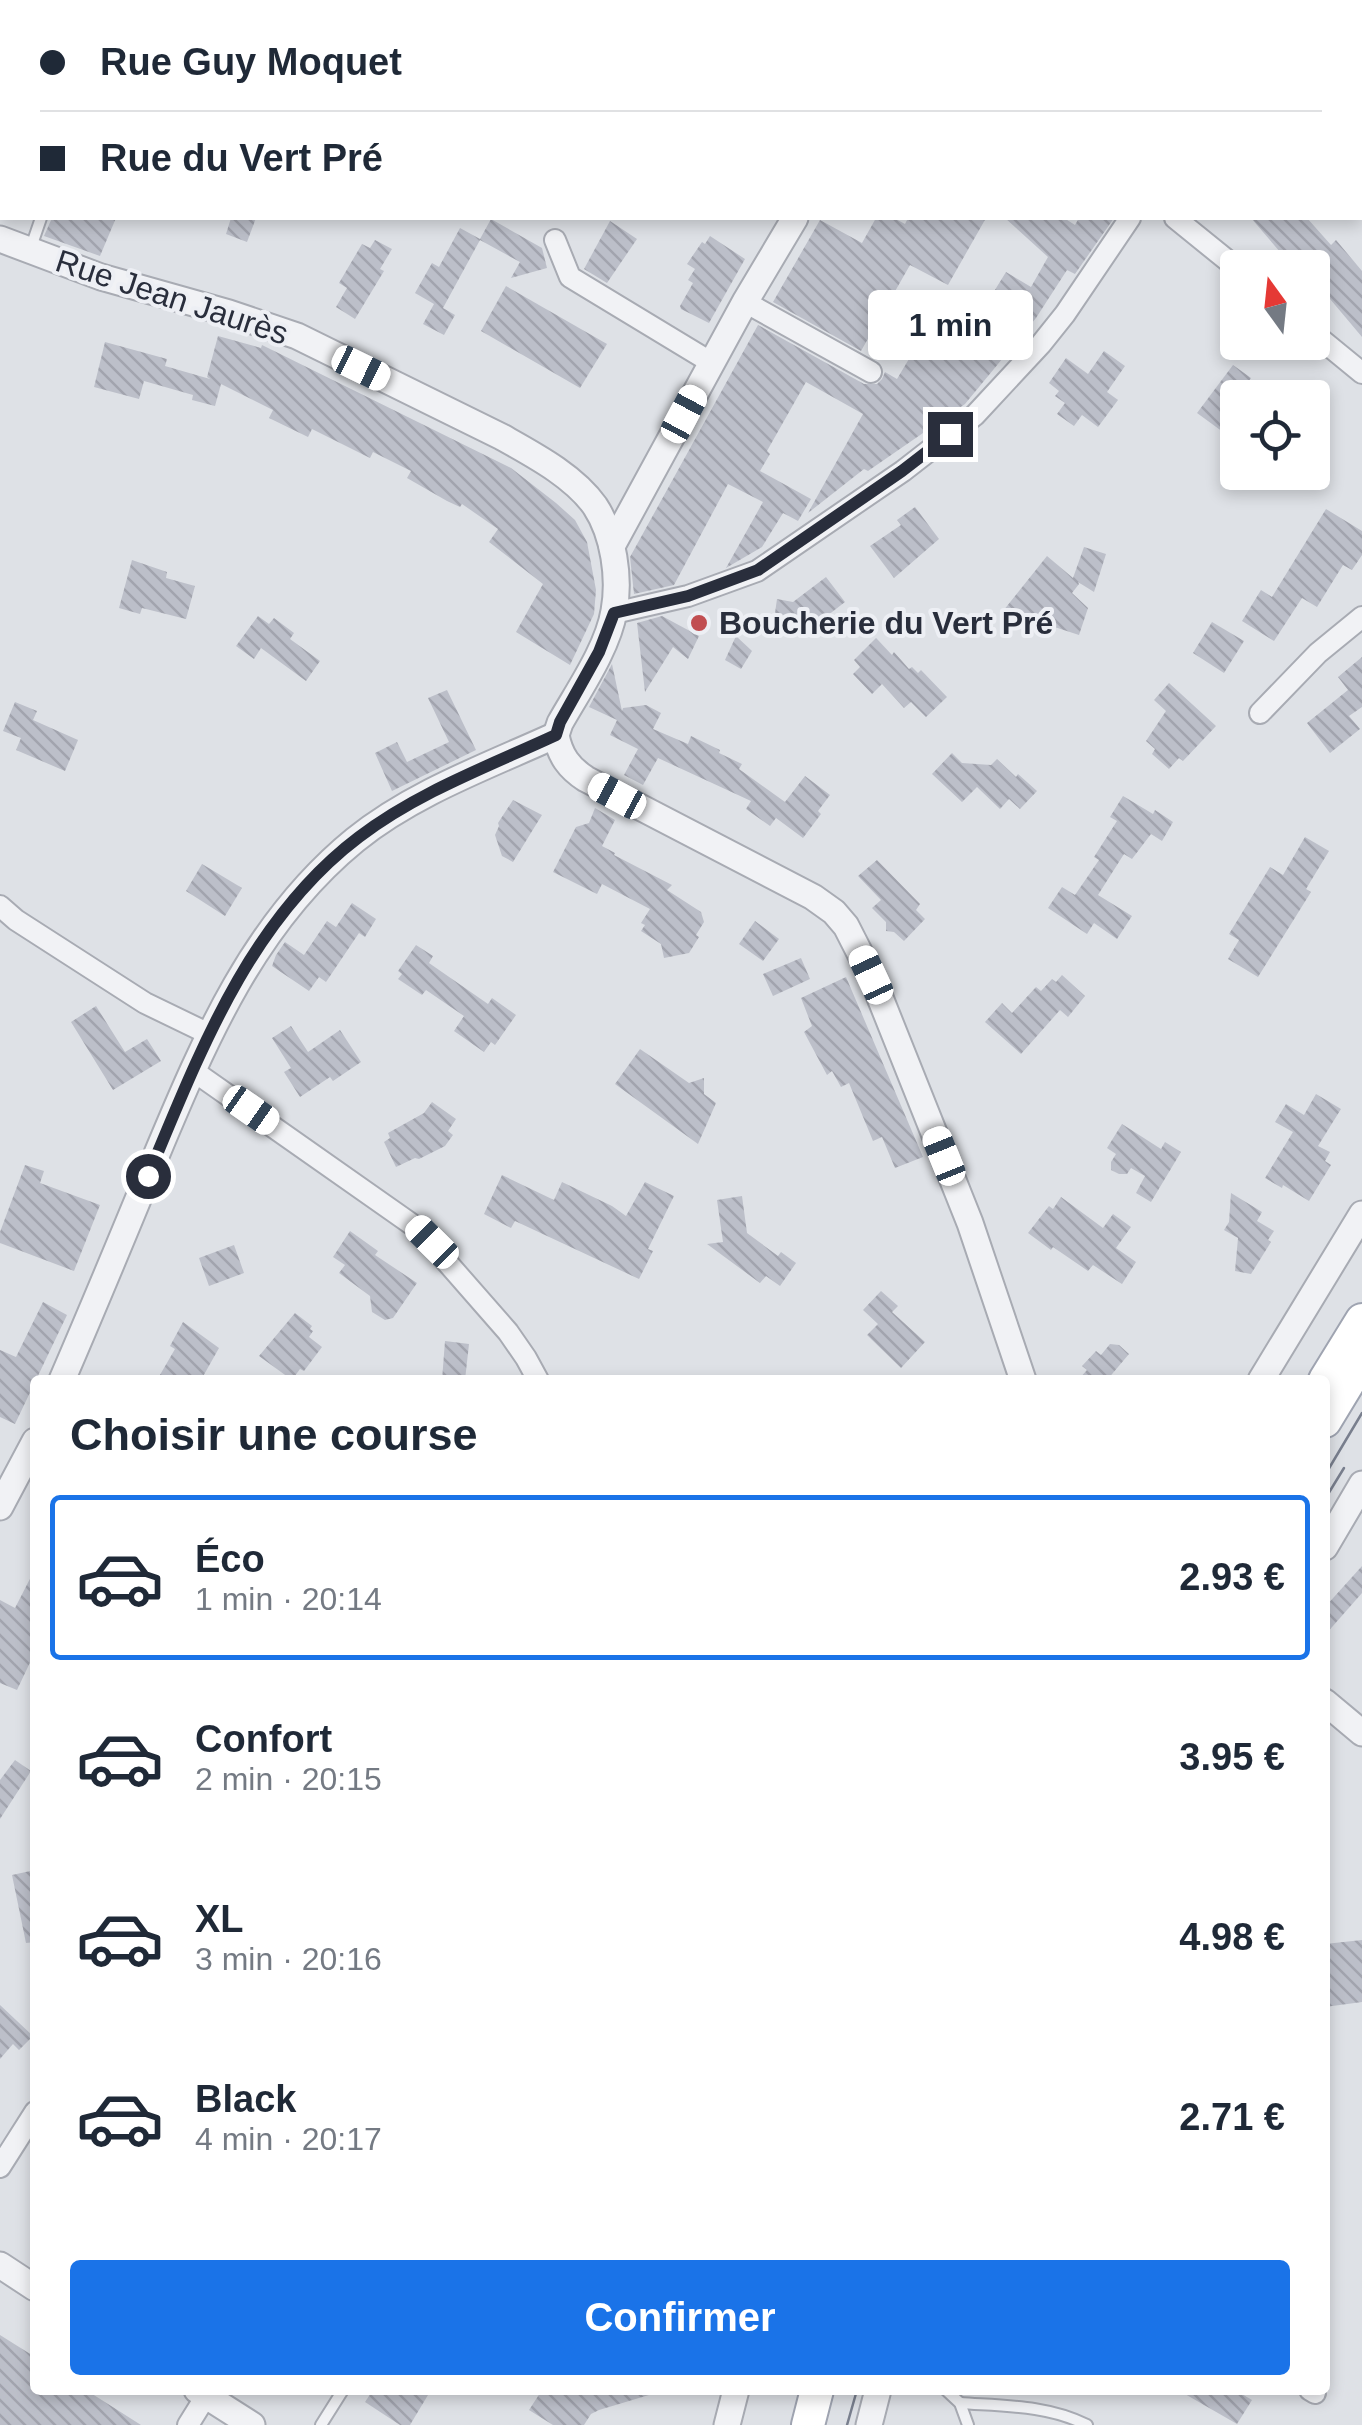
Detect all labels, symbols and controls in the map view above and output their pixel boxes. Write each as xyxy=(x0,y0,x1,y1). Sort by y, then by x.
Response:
text: Rue Guy Moquet xyxy=(100,41,402,83)
text: Rue du Vert Pré xyxy=(100,137,383,179)
street label: Rue Jean Jaurès xyxy=(51,243,293,351)
north arrow xyxy=(1220,250,1330,360)
map controls xyxy=(1220,250,1330,490)
callout: 1 min xyxy=(868,289,1032,359)
text: 1 min xyxy=(909,307,992,343)
car xyxy=(327,341,395,395)
car xyxy=(657,380,711,448)
button: locate xyxy=(1220,380,1330,490)
route end xyxy=(928,412,973,457)
place label: Boucherie du Vert Pré xyxy=(719,605,1053,641)
marker: Boucherie du Vert Pré xyxy=(688,612,710,634)
car xyxy=(583,769,651,823)
car xyxy=(845,941,897,1009)
car xyxy=(218,1081,284,1139)
car xyxy=(919,1123,969,1189)
route start xyxy=(126,1154,171,1199)
car xyxy=(400,1210,464,1274)
text: Choisir une course xyxy=(70,1409,478,1460)
icon: car xyxy=(75,1533,165,1623)
text: Éco xyxy=(195,1538,265,1580)
text: 2.93 € xyxy=(1179,1556,1285,1598)
text: 1 min · 20:14 xyxy=(195,1581,382,1617)
icon: car xyxy=(75,1713,165,1803)
text: Confort xyxy=(195,1718,332,1760)
text: 3.95 € xyxy=(1179,1736,1285,1778)
text: 2 min · 20:15 xyxy=(195,1761,382,1797)
icon: car xyxy=(75,1893,165,1983)
text: XL xyxy=(195,1898,244,1940)
text: 4.98 € xyxy=(1179,1916,1285,1958)
text: 3 min · 20:16 xyxy=(195,1941,382,1977)
icon: car xyxy=(75,2073,165,2163)
text: Black xyxy=(195,2078,296,2120)
text: 2.71 € xyxy=(1179,2096,1285,2138)
text: 4 min · 20:17 xyxy=(195,2121,382,2157)
button: Confirmer xyxy=(70,2260,1290,2375)

